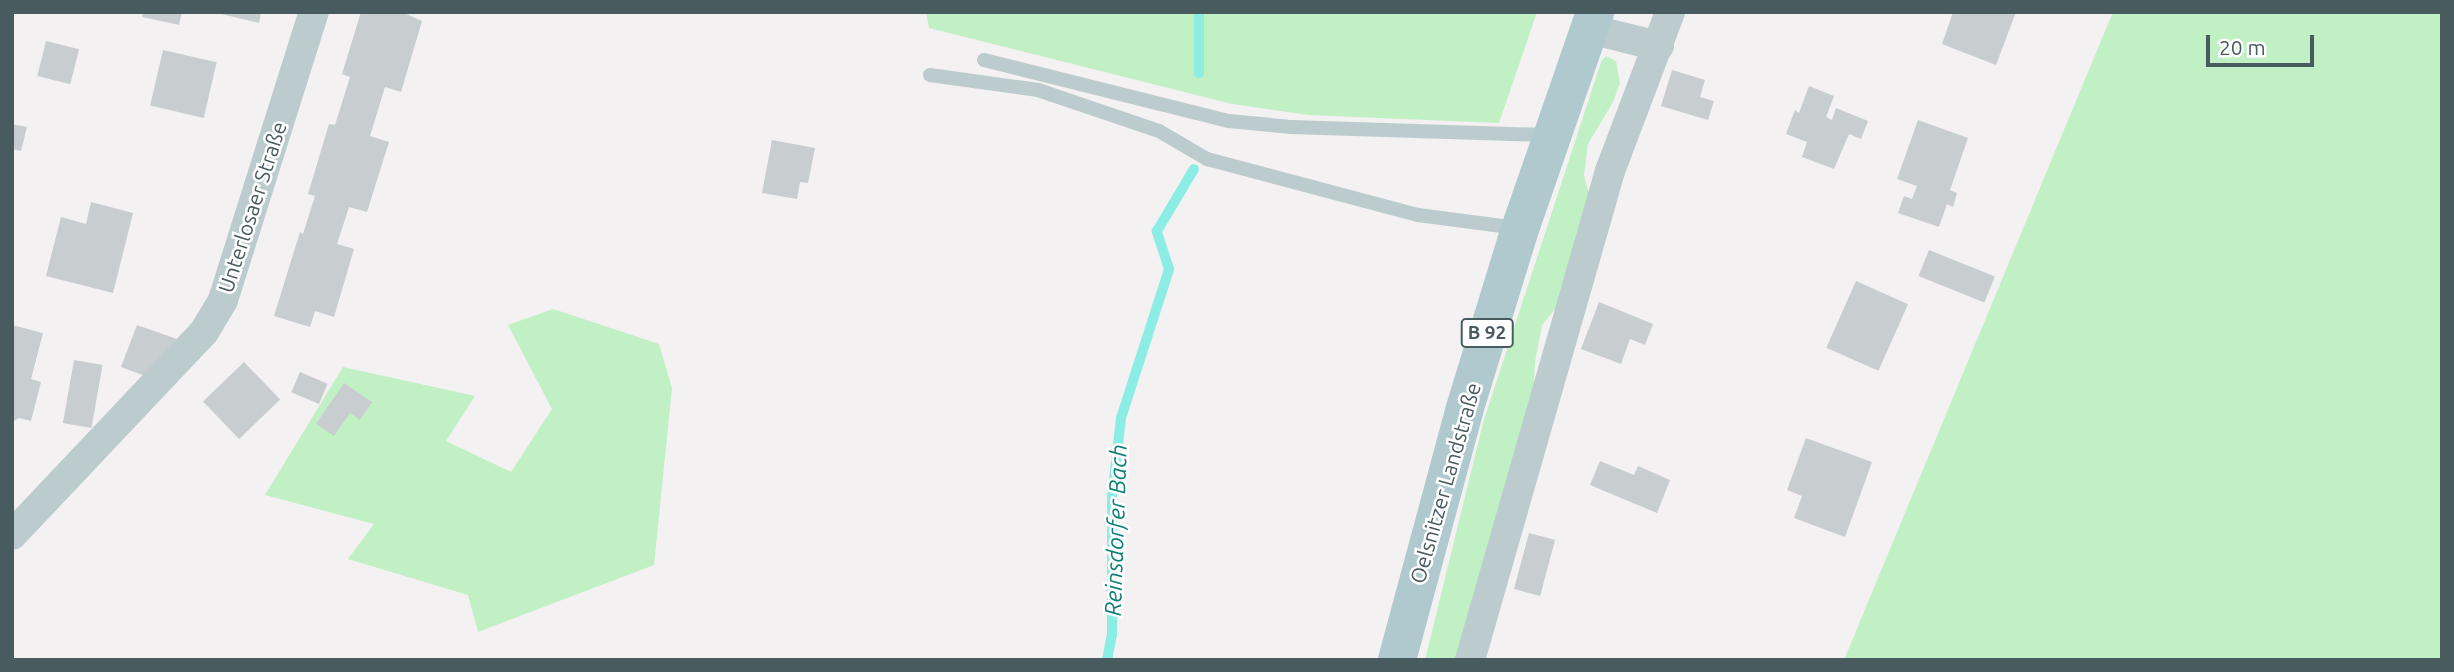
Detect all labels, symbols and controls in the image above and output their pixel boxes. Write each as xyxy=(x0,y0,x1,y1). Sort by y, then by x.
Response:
scale bar xyxy=(2209,21,2318,65)
text: 20 m xyxy=(2219,35,2266,59)
street label: Unterlosaer Straße xyxy=(212,118,292,296)
road number: B 92 xyxy=(1459,318,1515,348)
street label: Oelsnitzer Landstraße xyxy=(1404,380,1486,586)
water label: Reinsdorfer Bach xyxy=(1099,444,1133,616)

